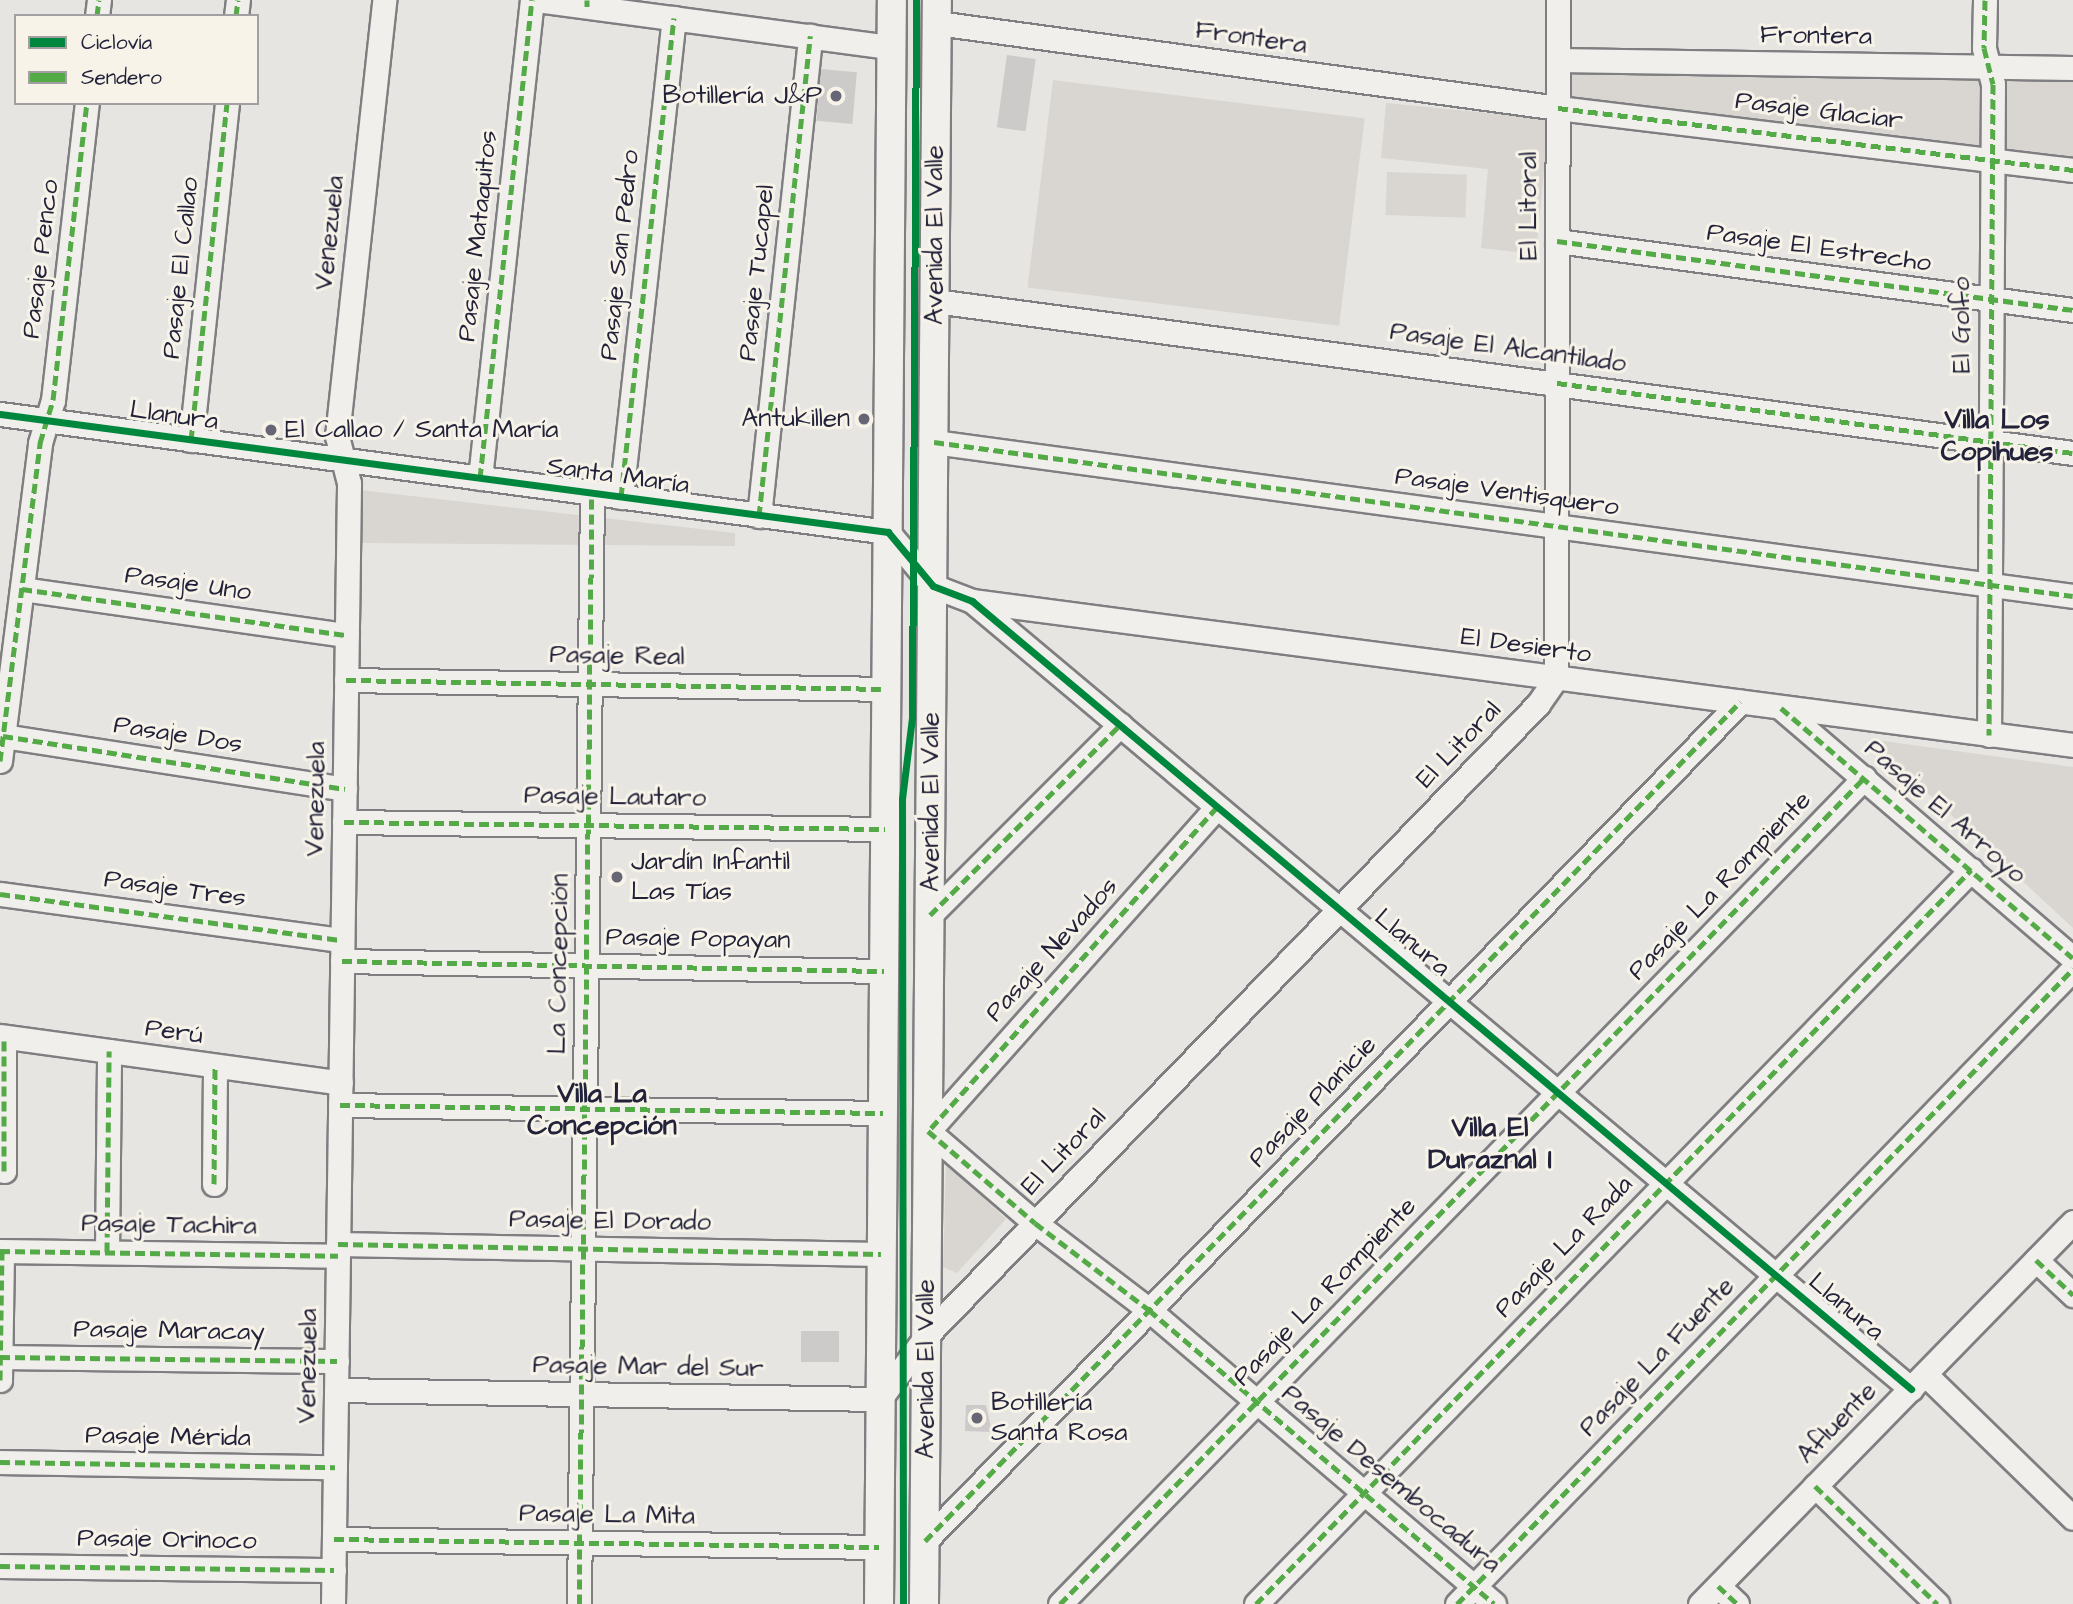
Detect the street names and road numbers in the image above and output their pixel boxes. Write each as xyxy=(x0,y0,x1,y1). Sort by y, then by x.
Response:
street label: Frontera xyxy=(1193,15,1309,61)
street label: Frontera xyxy=(1760,19,1872,53)
street label: Pasaje Glaciar xyxy=(1733,85,1905,137)
street label: Pasaje Mataquitos xyxy=(451,129,505,343)
street label: Avenida El Valle xyxy=(919,145,951,325)
street label: Pasaje San Pedro xyxy=(593,148,647,362)
street label: El Litoral xyxy=(1513,152,1545,260)
street label: Venezuela xyxy=(308,174,352,292)
street label: Pasaje El Callao xyxy=(156,176,206,360)
street label: Pasaje Penco xyxy=(16,178,66,340)
street label: Pasaje Tucapel xyxy=(732,183,782,363)
street label: Pasaje El Estrecho xyxy=(1705,217,1933,279)
street label: El Golfo xyxy=(1946,277,1978,373)
street label: Pasaje El Alcantilado xyxy=(1388,316,1628,380)
street label: Llanura xyxy=(128,394,220,438)
street label: Santa María xyxy=(545,451,691,501)
street label: Pasaje Ventisquero xyxy=(1393,461,1621,523)
street label: Pasaje Uno xyxy=(123,560,253,608)
street label: El Desierto xyxy=(1459,621,1593,671)
street label: Pasaje Real xyxy=(549,639,685,673)
street label: El Litoral xyxy=(1410,695,1508,795)
street label: Pasaje Dos xyxy=(111,709,245,761)
street label: Avenida El Valle xyxy=(915,712,947,892)
street label: Pasaje El Arroyo xyxy=(1858,733,2032,891)
street label: Venezuela xyxy=(299,741,333,857)
street label: Pasaje Lautaro xyxy=(524,780,706,814)
street label: Pasaje La Rompiente xyxy=(1622,785,1818,987)
street label: Pasaje Tres xyxy=(102,864,248,914)
street label: Pasaje Nevados xyxy=(979,871,1125,1029)
street label: La Concepción xyxy=(542,873,576,1055)
street label: Llanura xyxy=(1368,902,1456,984)
street label: Pasaje Popayan xyxy=(605,922,791,956)
street label: Perú xyxy=(143,1013,205,1051)
street label: Pasaje Planicie xyxy=(1243,1030,1383,1174)
street label: El Litoral xyxy=(1015,1102,1113,1202)
street label: Pasaje La Rada xyxy=(1488,1170,1640,1324)
street label: Pasaje La Rompiente xyxy=(1227,1191,1423,1393)
street label: Pasaje El Dorado xyxy=(509,1204,711,1238)
street label: Pasaje Tachira xyxy=(81,1208,257,1242)
street label: Llanura xyxy=(1802,1266,1890,1348)
street label: Pasaje La Fuente xyxy=(1573,1271,1741,1443)
street label: Avenida El Valle xyxy=(910,1279,942,1459)
street label: Venezuela xyxy=(291,1308,325,1424)
street label: Pasaje Maracay xyxy=(73,1314,265,1348)
street label: Pasaje Mar del Sur xyxy=(532,1349,764,1385)
street label: Afluente xyxy=(1791,1376,1883,1470)
street label: Pasaje Desembocadura xyxy=(1275,1378,1507,1580)
street label: Pasaje Mérida xyxy=(85,1420,251,1454)
street label: Pasaje La Mita xyxy=(519,1498,695,1532)
street label: Pasaje Orinoco xyxy=(77,1523,257,1557)

